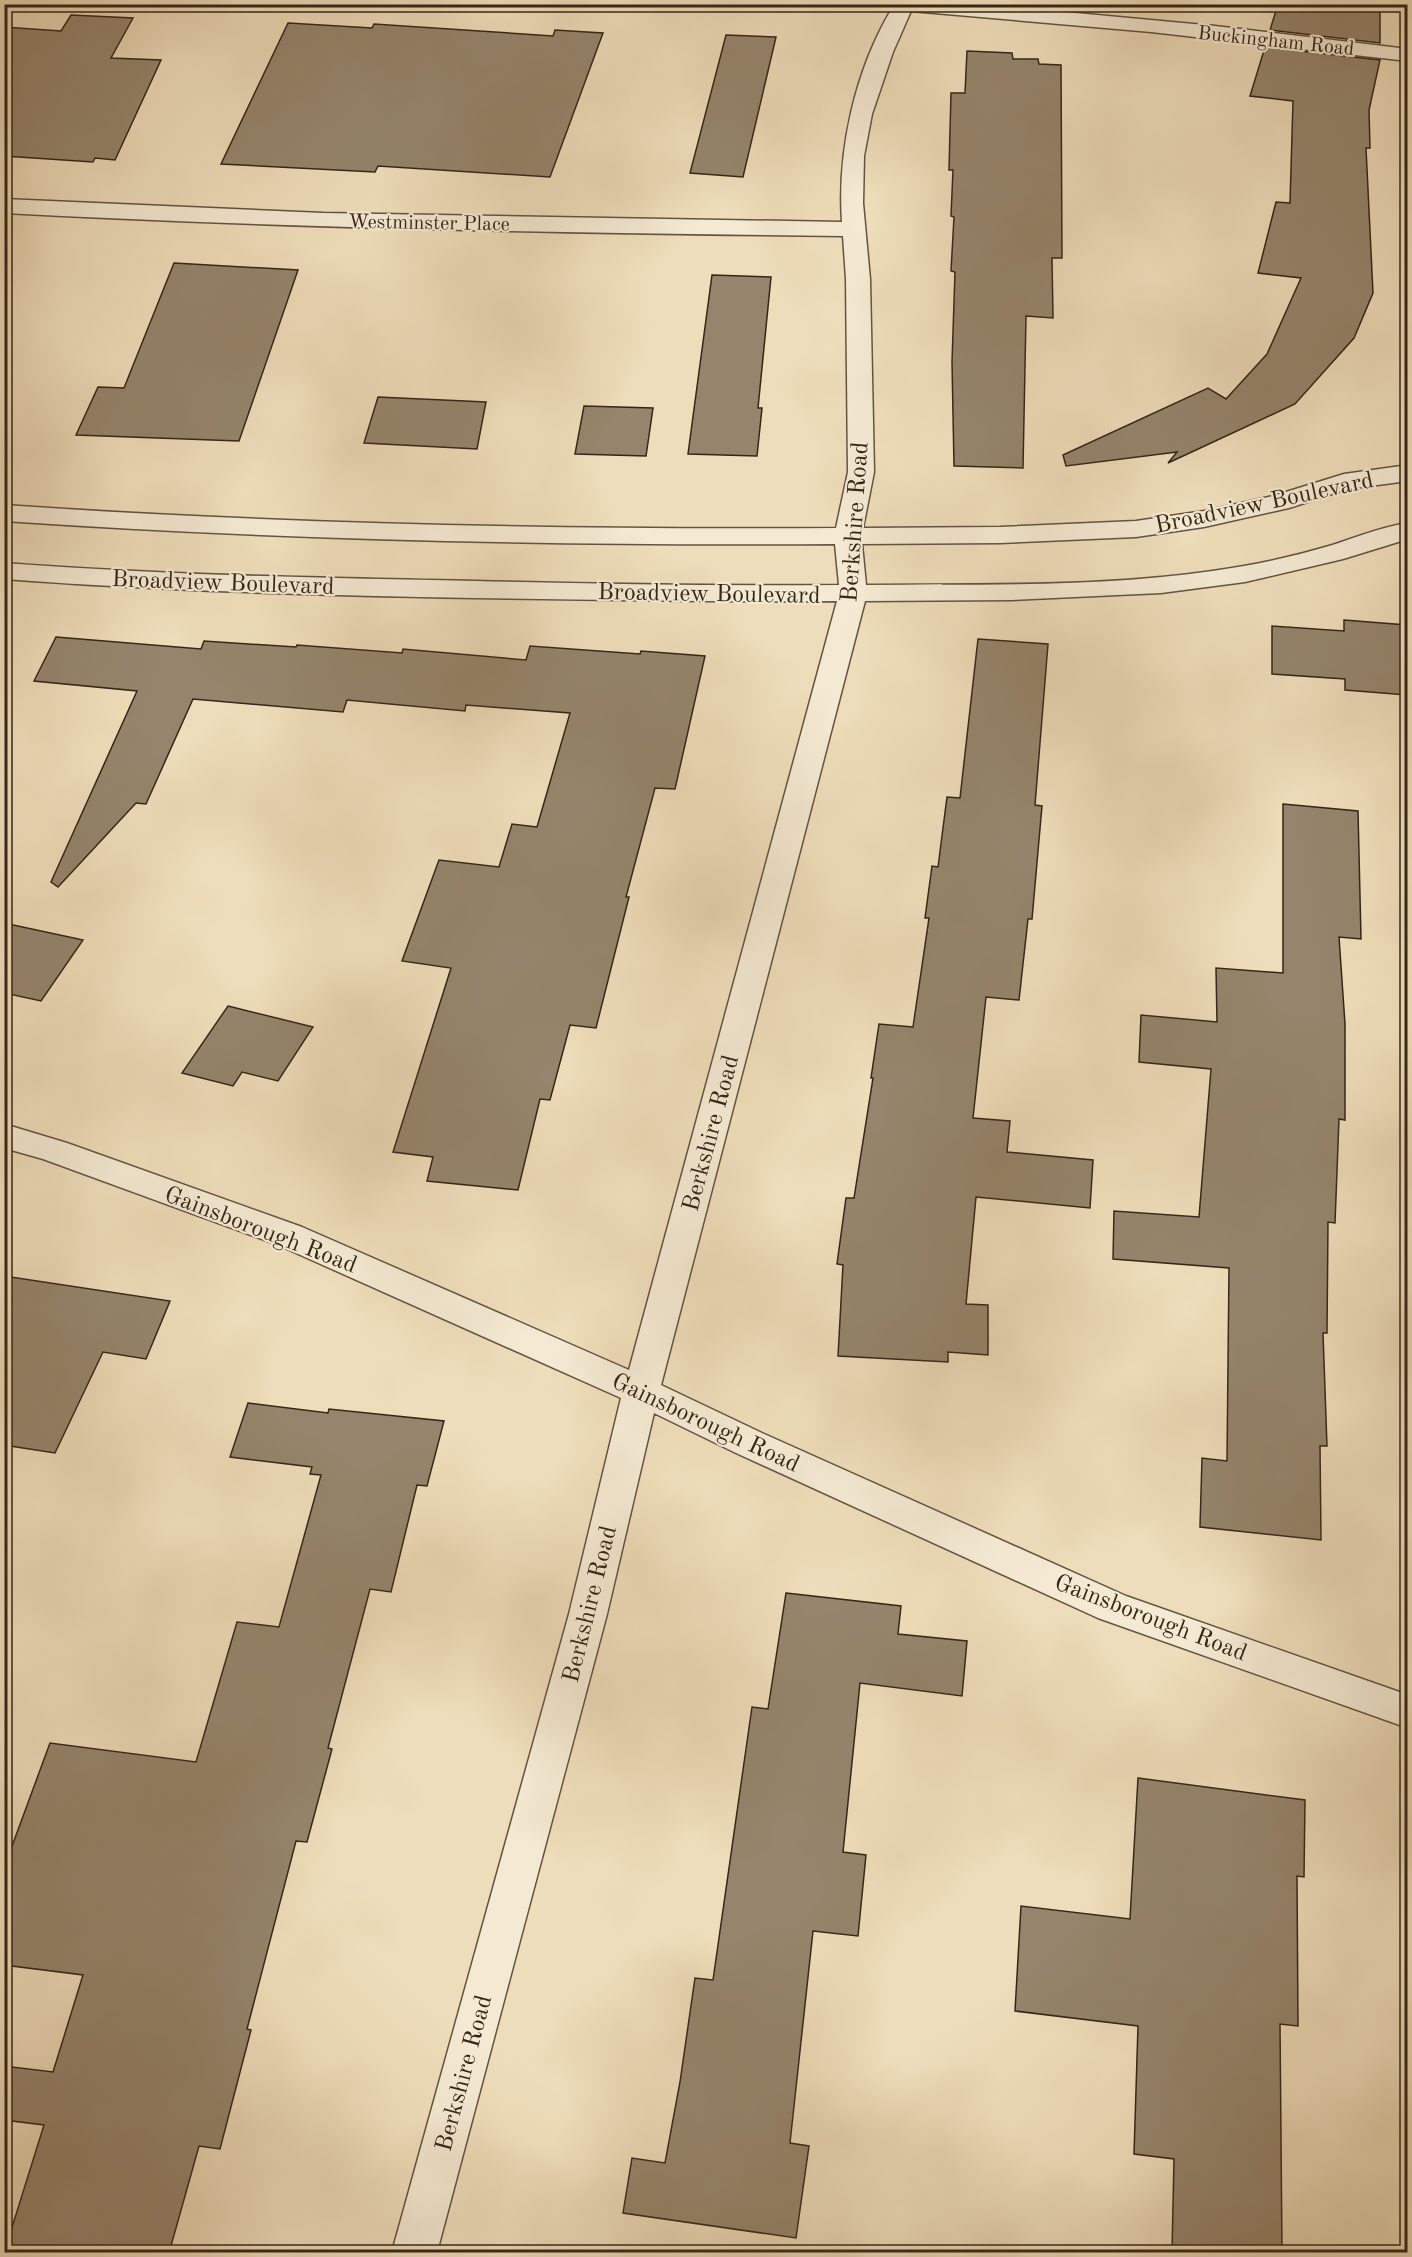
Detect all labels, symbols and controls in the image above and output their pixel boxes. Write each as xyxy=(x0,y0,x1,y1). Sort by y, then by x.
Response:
street label: Buckingham Road xyxy=(1196,24,1355,60)
street label: Westminster Place xyxy=(348,213,510,235)
street label: Berkshire Road xyxy=(838,441,874,603)
street label: Broadview Boulevard xyxy=(1153,469,1376,539)
street label: Broadview Boulevard xyxy=(111,568,335,600)
street label: Broadview Boulevard xyxy=(597,581,821,609)
street label: Berkshire Road xyxy=(680,1053,744,1214)
street label: Gainsborough Road xyxy=(161,1183,360,1279)
street label: Gainsborough Road xyxy=(608,1370,803,1478)
street label: Berkshire Road xyxy=(560,1523,622,1685)
street label: Gainsborough Road xyxy=(1051,1571,1250,1667)
street label: Berkshire Road xyxy=(433,1993,497,2154)

